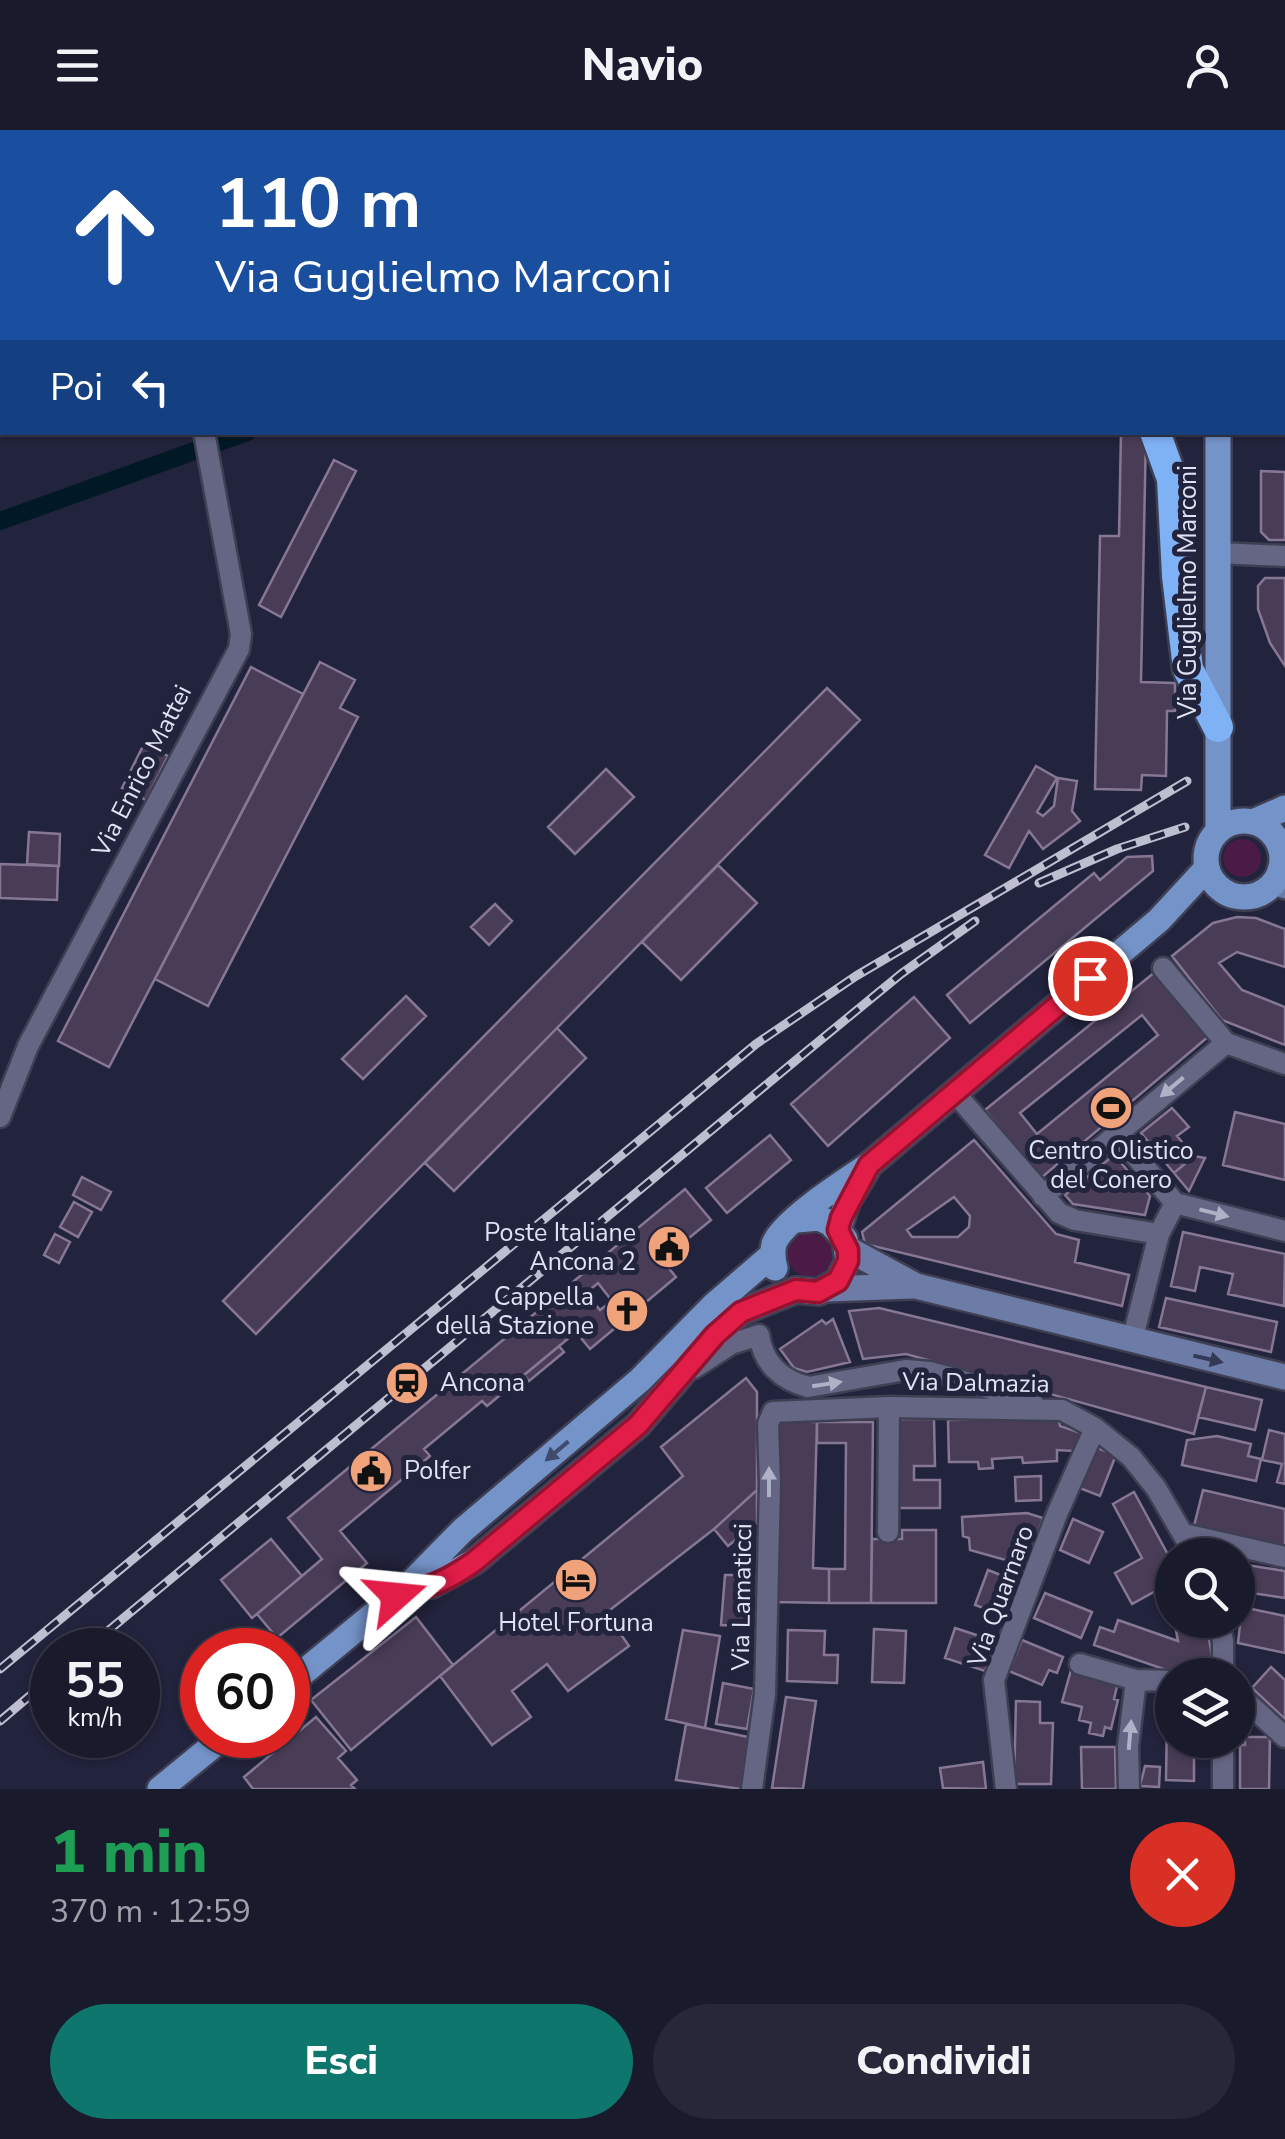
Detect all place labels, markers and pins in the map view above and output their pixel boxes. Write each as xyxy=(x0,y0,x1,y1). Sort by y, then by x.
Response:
pin xyxy=(1048,936,1133,1021)
sports icon: Centro Olistico del Conero xyxy=(1088,1085,1134,1131)
place label: Centro Olistico del Conero xyxy=(1028,1134,1194,1197)
place label: Poste Italiane Ancona 2 xyxy=(484,1216,636,1279)
public building icon: Poste Italiane Ancona 2 xyxy=(646,1224,692,1270)
place label: Cappella della Stazione xyxy=(436,1280,594,1343)
church icon: Cappella della Stazione xyxy=(604,1288,650,1334)
station icon: Ancona xyxy=(384,1360,430,1406)
place label: Ancona xyxy=(440,1366,525,1400)
public building icon: Polfer xyxy=(348,1448,394,1494)
place label: Polfer xyxy=(404,1454,471,1488)
hotel icon: Hotel Fortuna xyxy=(553,1557,599,1603)
place label: Hotel Fortuna xyxy=(498,1606,654,1640)

